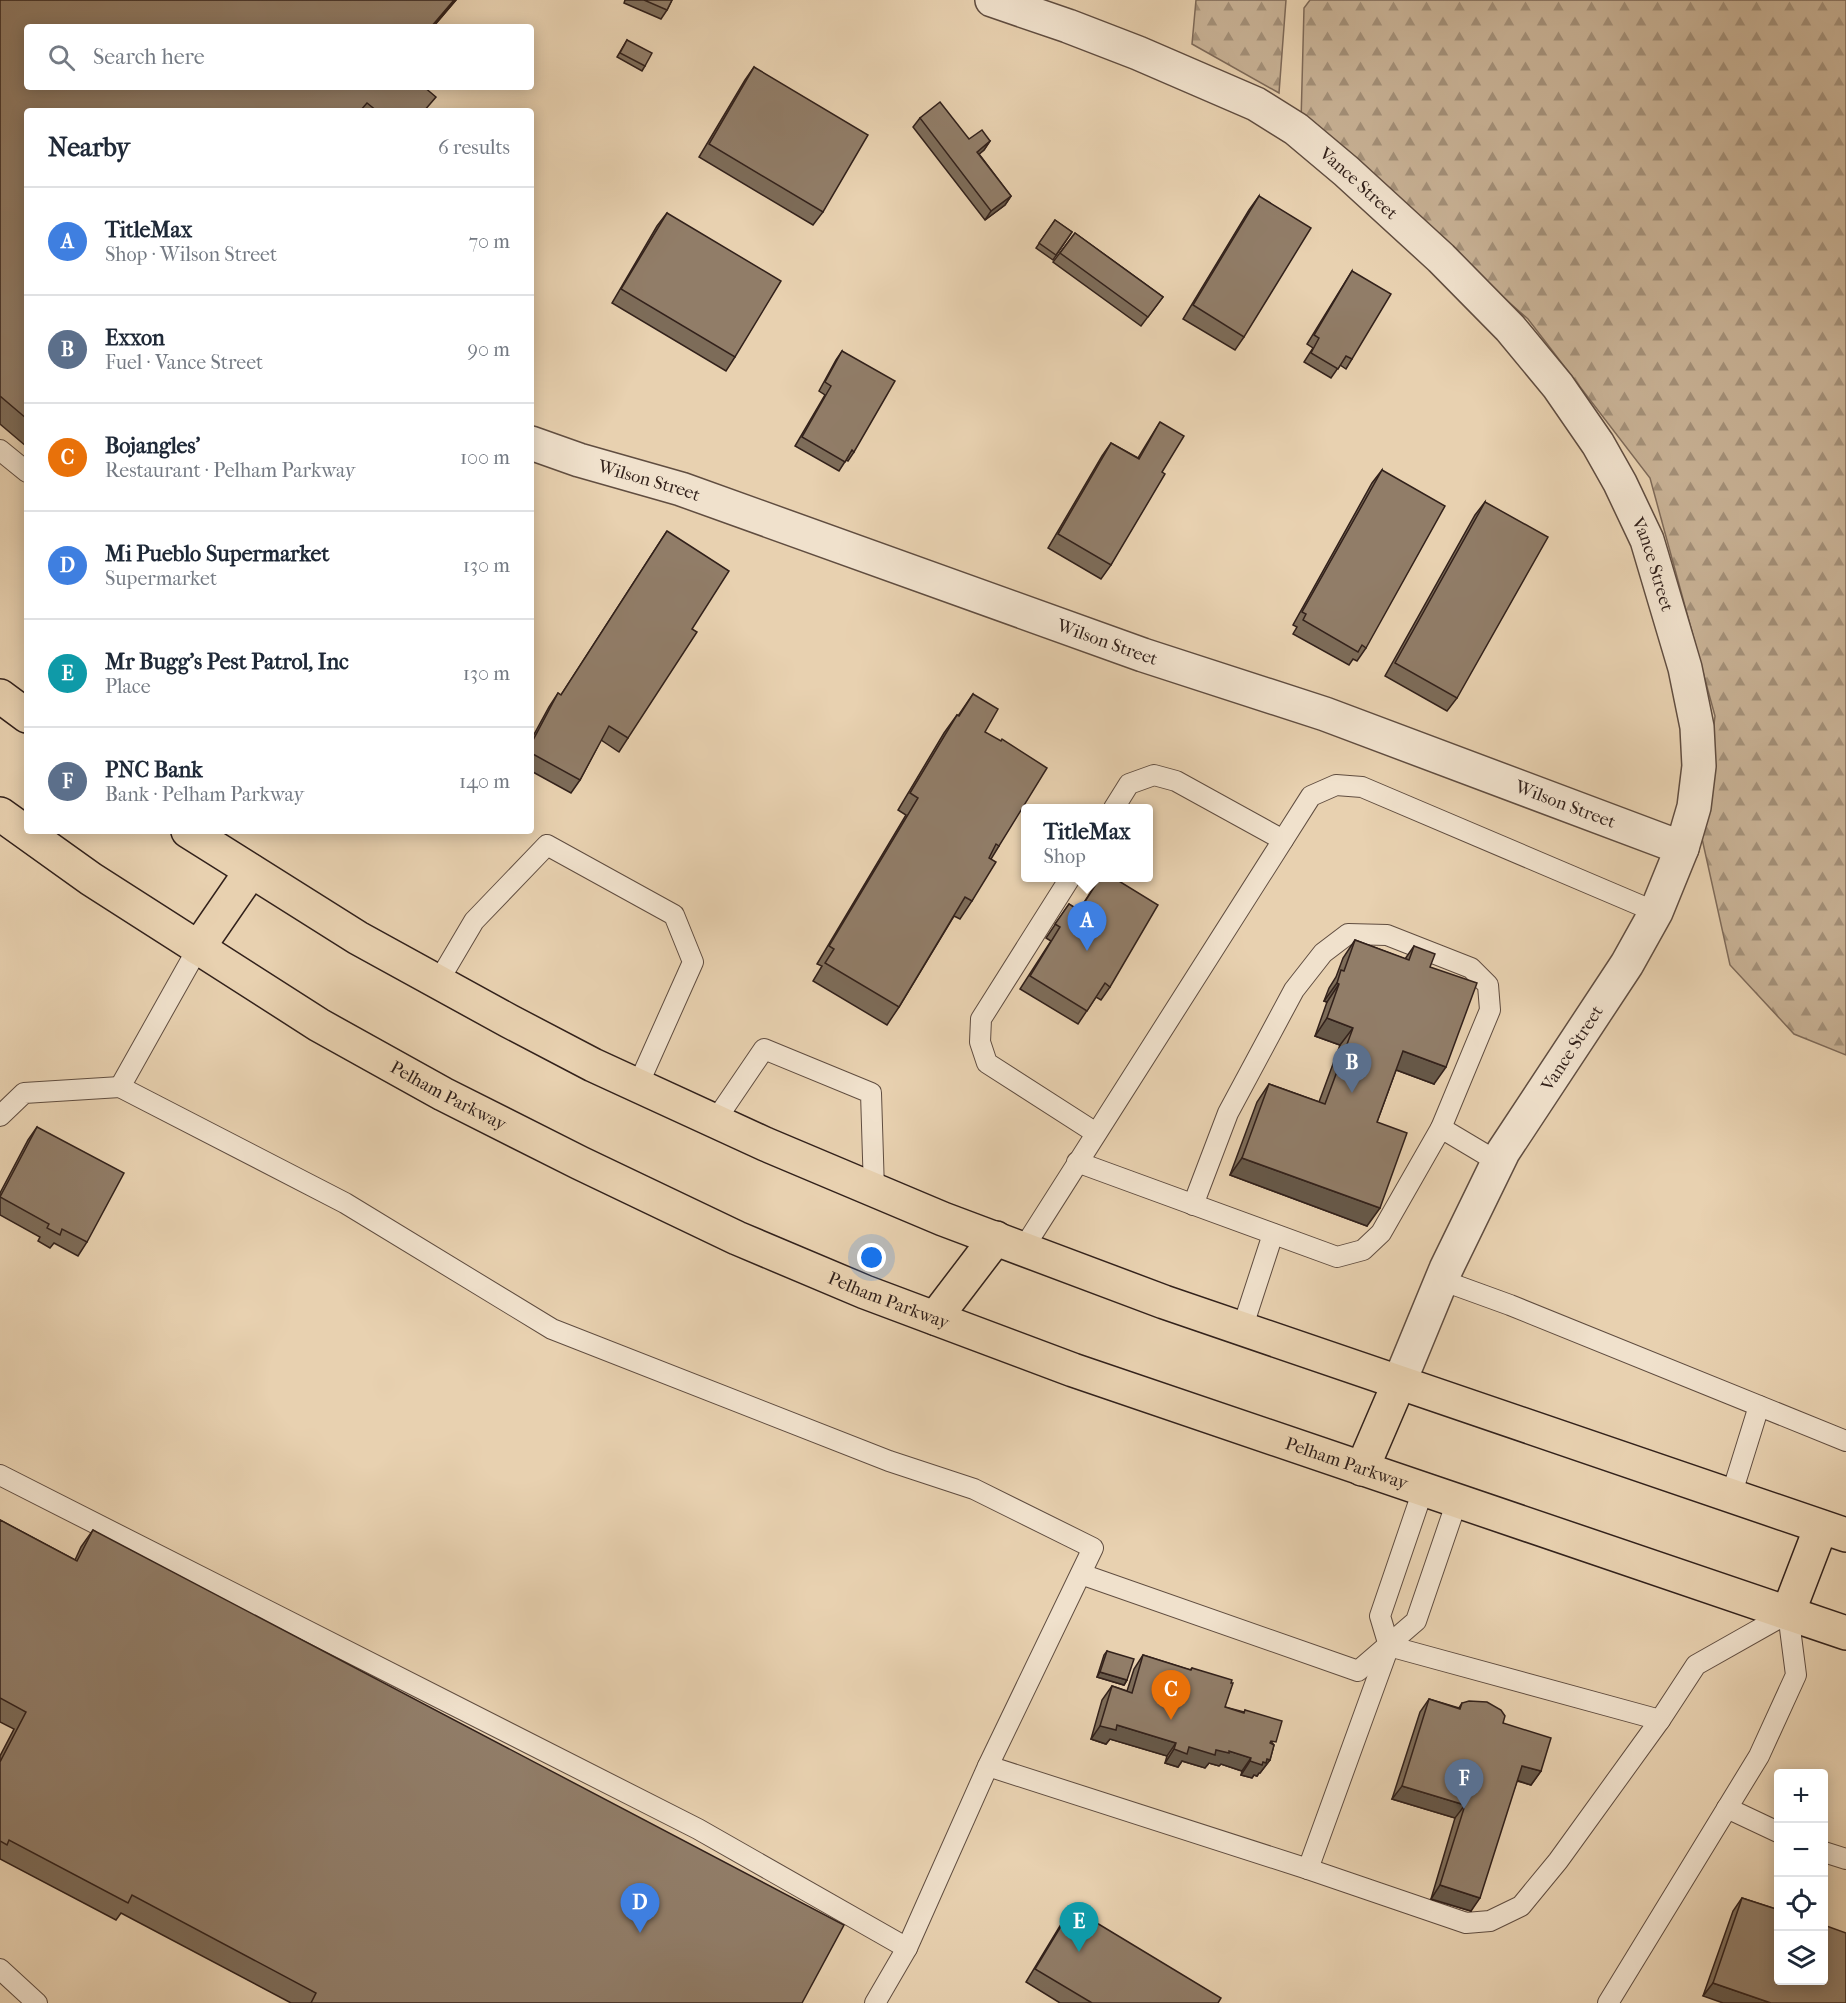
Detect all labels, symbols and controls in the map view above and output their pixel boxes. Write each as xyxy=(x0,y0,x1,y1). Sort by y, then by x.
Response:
search box xyxy=(24,24,534,90)
icon: search xyxy=(45,41,78,74)
text: Search here xyxy=(93,44,205,70)
text: Nearby xyxy=(48,132,130,163)
text: 6 results xyxy=(438,136,510,159)
street label: Vance Street xyxy=(1314,143,1402,224)
text: TitleMax xyxy=(105,217,192,243)
text: A xyxy=(61,230,74,253)
text: 70 m xyxy=(468,230,510,253)
text: Shop · Wilson Street xyxy=(105,243,277,266)
text: Exxon xyxy=(105,325,165,351)
text: B xyxy=(61,338,74,361)
text: 90 m xyxy=(468,338,510,361)
text: Fuel · Vance Street xyxy=(105,351,263,374)
text: Bojangles' xyxy=(105,433,200,459)
text: C xyxy=(61,446,74,469)
text: 100 m xyxy=(460,446,510,469)
street label: Wilson Street xyxy=(595,456,703,506)
text: Restaurant · Pelham Parkway xyxy=(105,459,356,482)
street label: Vance Street xyxy=(1626,513,1678,614)
text: Mi Pueblo Supermarket xyxy=(105,541,329,567)
text: D xyxy=(60,554,75,577)
text: 130 m xyxy=(463,554,510,577)
text: Supermarket xyxy=(105,567,217,590)
street label: Wilson Street xyxy=(1053,615,1161,670)
text: Mr Bugg's Pest Patrol, Inc xyxy=(105,649,349,675)
text: E xyxy=(61,662,74,685)
text: 130 m xyxy=(463,662,510,685)
text: Place xyxy=(105,675,151,698)
text: PNC Bank xyxy=(105,757,203,783)
text: F xyxy=(62,770,73,793)
text: 140 m xyxy=(459,770,510,793)
street label: Wilson Street xyxy=(1511,776,1619,833)
text: Bank · Pelham Parkway xyxy=(105,783,304,806)
popup xyxy=(1021,804,1153,882)
text: TitleMax xyxy=(1043,819,1131,845)
text: Shop xyxy=(1043,845,1086,868)
pin: A xyxy=(1068,902,1106,951)
street label: Vance Street xyxy=(1537,1001,1608,1096)
pin: B xyxy=(1332,1044,1372,1093)
street label: Pelham Parkway xyxy=(386,1057,511,1136)
your location xyxy=(857,1243,886,1272)
street label: Pelham Parkway xyxy=(825,1268,953,1334)
street label: Pelham Parkway xyxy=(1282,1433,1412,1495)
pin: C xyxy=(1152,1670,1190,1720)
pin: F xyxy=(1444,1760,1484,1809)
map controls xyxy=(1774,1769,1828,1985)
button: + xyxy=(1774,1769,1828,1823)
button: − xyxy=(1774,1823,1828,1877)
button: locate xyxy=(1774,1877,1828,1931)
pin: D xyxy=(620,1884,660,1933)
pin: E xyxy=(1060,1902,1098,1952)
button: layers xyxy=(1774,1931,1828,1985)

